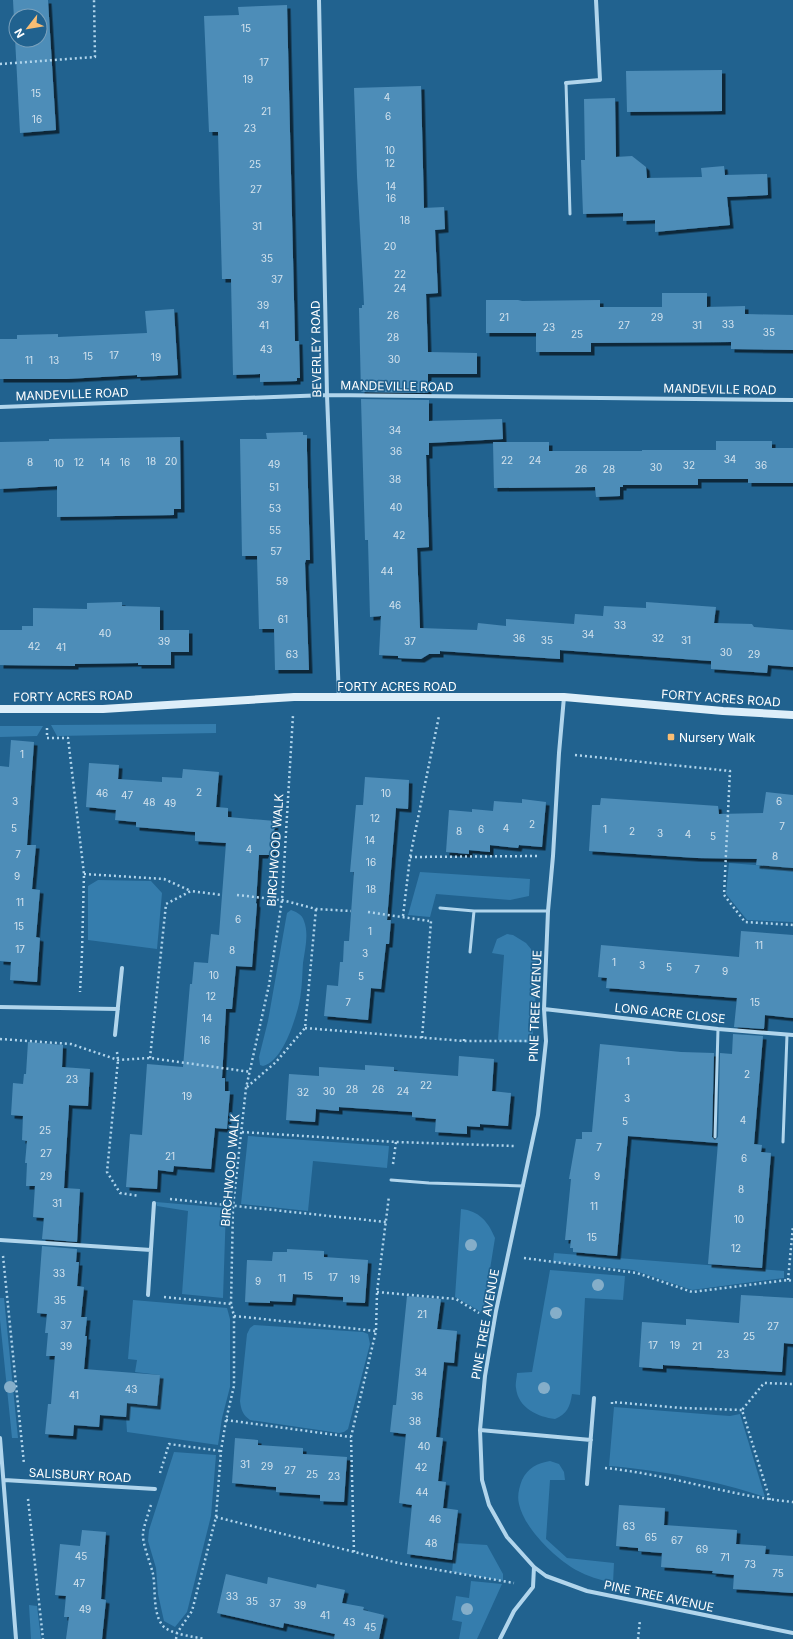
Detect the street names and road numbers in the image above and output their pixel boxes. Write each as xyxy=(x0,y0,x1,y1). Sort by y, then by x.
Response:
street label: BEVERLEY ROAD xyxy=(308,300,324,398)
street label: MANDEVILLE ROAD xyxy=(340,378,454,394)
street label: MANDEVILLE ROAD xyxy=(663,381,777,397)
street label: MANDEVILLE ROAD xyxy=(15,385,129,403)
street label: FORTY ACRES ROAD xyxy=(337,679,457,694)
street label: FORTY ACRES ROAD xyxy=(661,686,781,710)
street label: FORTY ACRES ROAD xyxy=(13,687,133,705)
street label: BIRCHWOOD WALK xyxy=(264,793,286,907)
street label: PINE TREE AVENUE xyxy=(526,950,544,1062)
street label: LONG ACRE CLOSE xyxy=(614,1000,726,1026)
street label: BIRCHWOOD WALK xyxy=(218,1113,242,1227)
street label: PINE TREE AVENUE xyxy=(468,1268,502,1380)
street label: SALISBURY ROAD xyxy=(28,1465,132,1485)
street label: PINE TREE AVENUE xyxy=(603,1577,715,1615)

